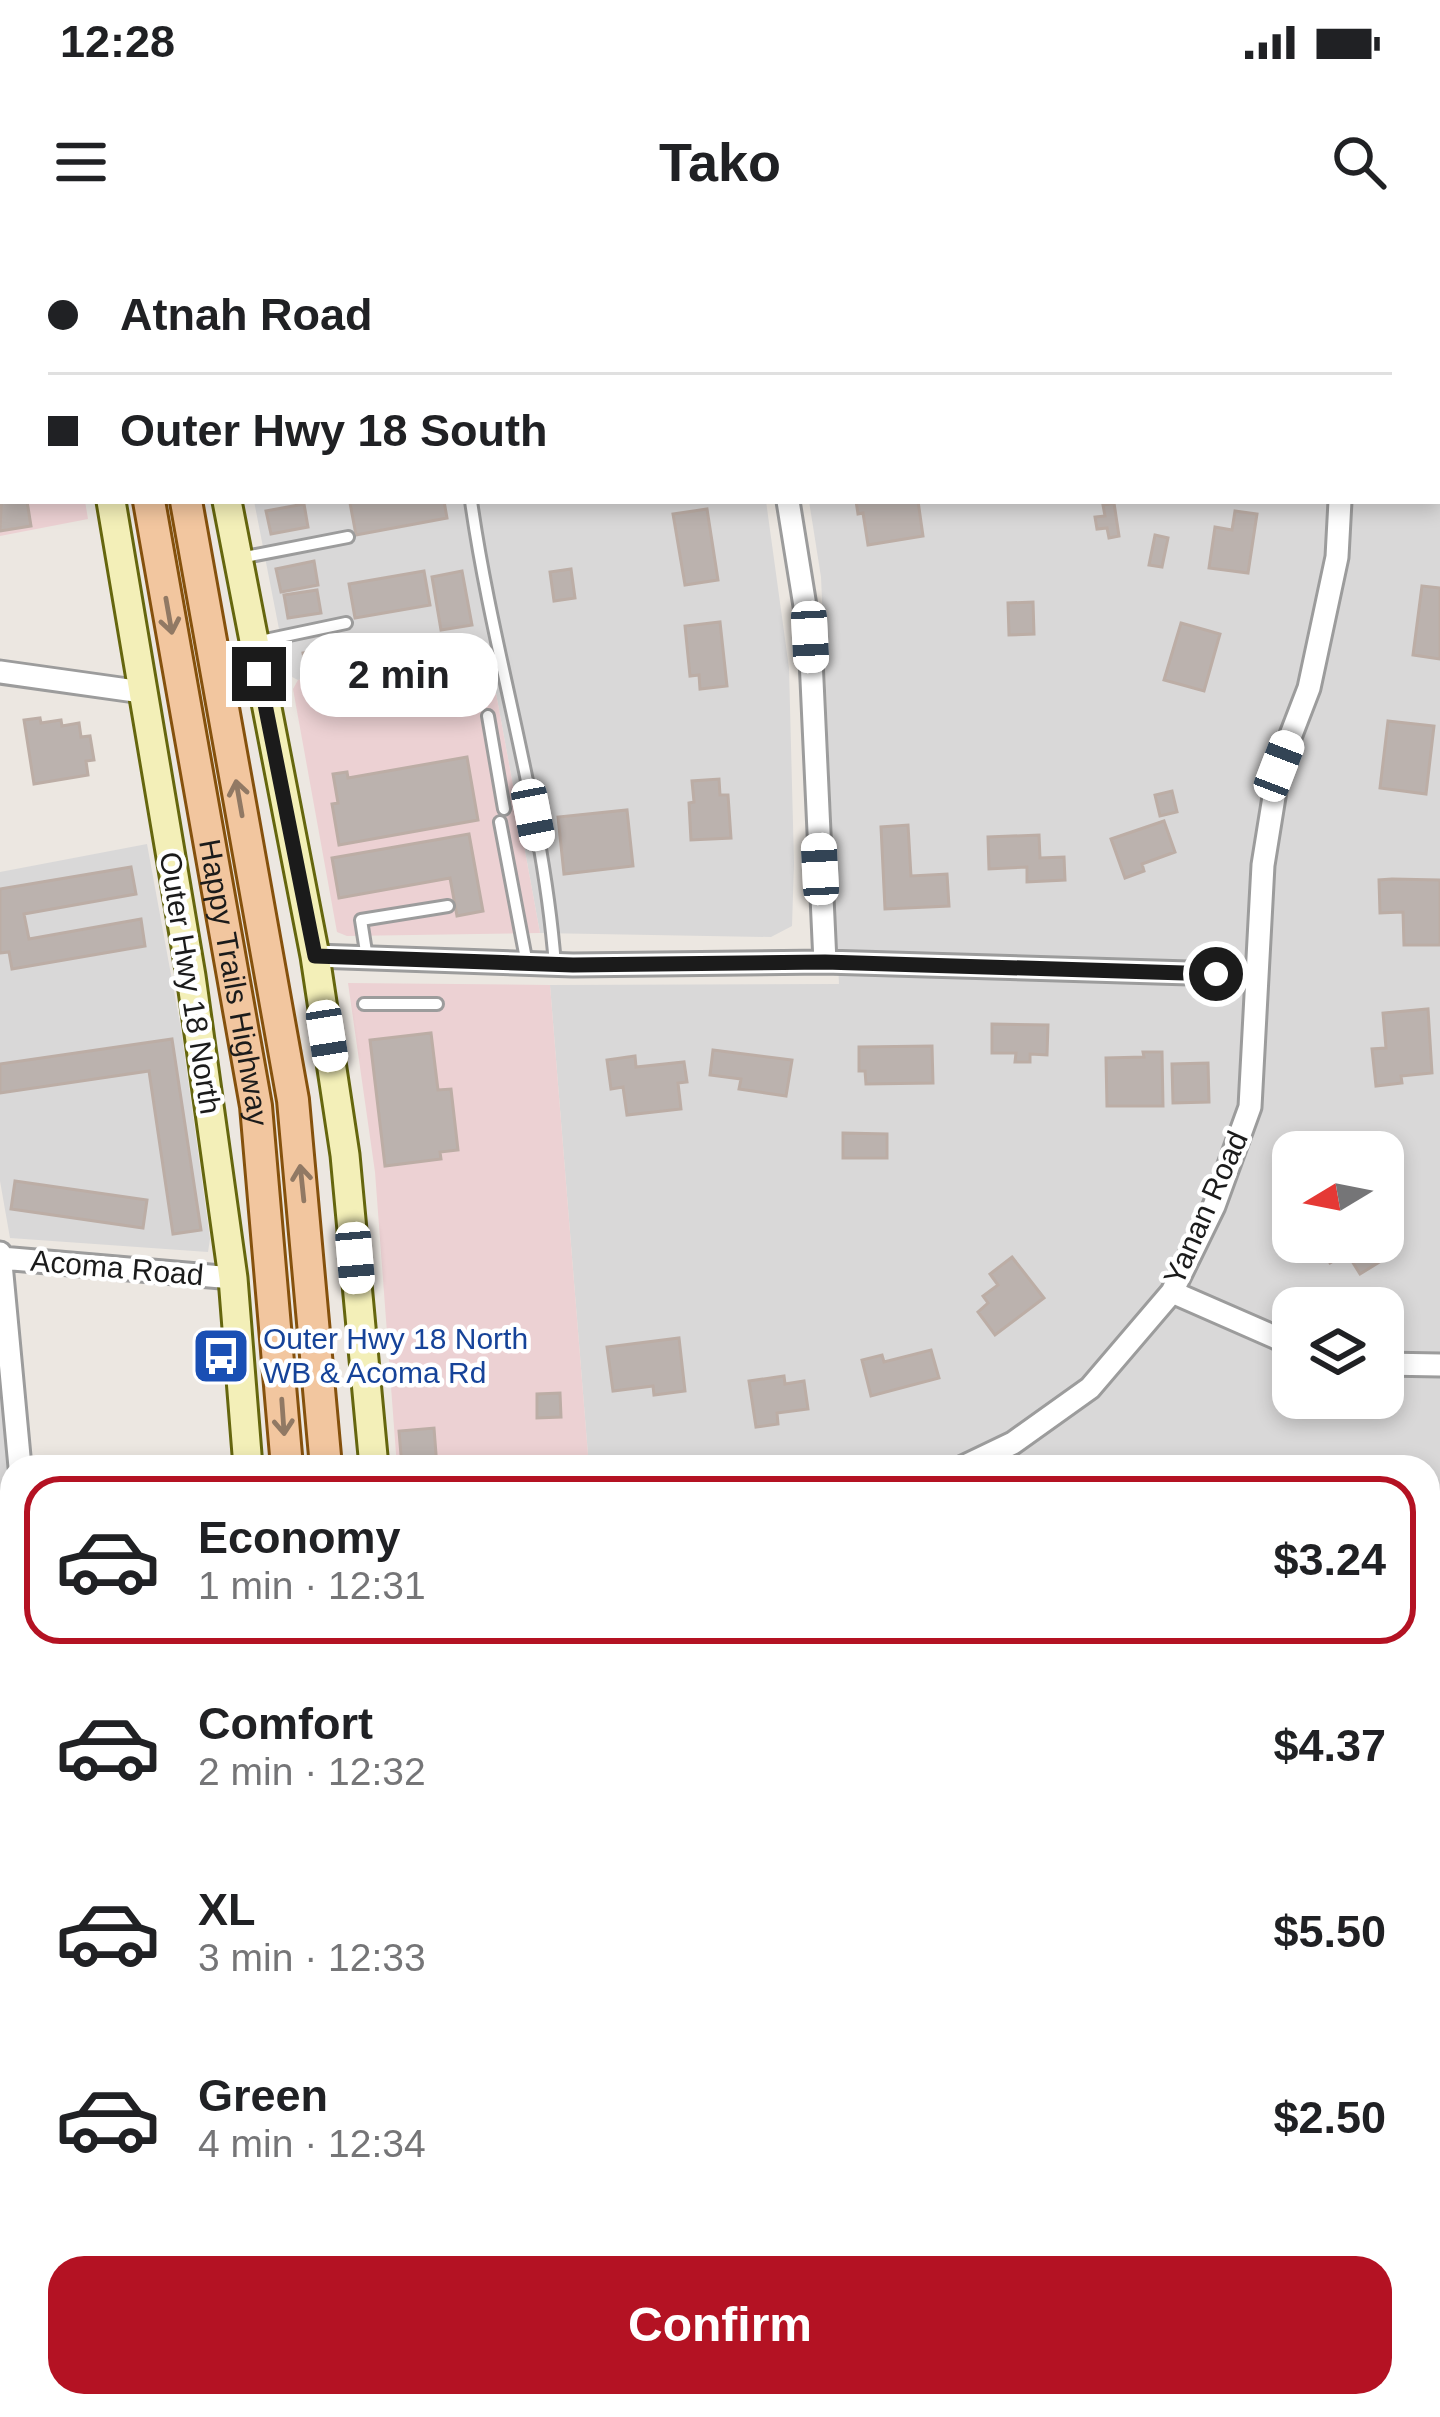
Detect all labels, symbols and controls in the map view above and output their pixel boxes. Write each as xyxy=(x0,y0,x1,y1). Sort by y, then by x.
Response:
text: 12:28 xyxy=(60,16,175,67)
icon: menu xyxy=(48,129,114,195)
icon: search xyxy=(1326,129,1392,195)
text: Tako xyxy=(659,132,781,192)
text: Atnah Road xyxy=(120,289,373,340)
text: Outer Hwy 18 South xyxy=(120,405,548,456)
one-way arrow xyxy=(159,596,181,635)
car xyxy=(790,600,830,674)
callout: 2 min xyxy=(301,632,499,716)
route end xyxy=(232,647,286,701)
text: 2 min xyxy=(348,653,450,696)
car xyxy=(1249,726,1309,806)
car xyxy=(508,776,558,854)
one-way arrow xyxy=(227,780,250,819)
car xyxy=(800,832,840,906)
street label: Happy Trails Highway xyxy=(193,837,275,1127)
street label: Outer Hwy 18 North xyxy=(153,849,228,1116)
route start xyxy=(1189,947,1243,1001)
car xyxy=(304,998,350,1074)
street label: Yanan Road xyxy=(1157,1126,1254,1290)
north arrow xyxy=(1272,1131,1404,1263)
map controls xyxy=(1272,1131,1404,1419)
one-way arrow xyxy=(290,1164,313,1203)
car xyxy=(334,1221,376,1295)
street label: Acoma Road xyxy=(29,1244,205,1291)
button: layers xyxy=(1272,1287,1404,1419)
place label: Outer Hwy 18 North WB & Acoma Rd xyxy=(263,1322,528,1389)
bus stop icon: Outer Hwy 18 North WB & Acoma Rd xyxy=(190,1325,252,1387)
one-way arrow xyxy=(272,1397,295,1436)
icon: car xyxy=(54,1506,162,1614)
text: Economy xyxy=(198,1512,401,1563)
text: $3.24 xyxy=(1273,1534,1386,1585)
text: 1 min · 12:31 xyxy=(198,1564,426,1607)
icon: car xyxy=(54,1692,162,1800)
text: Comfort xyxy=(198,1698,373,1749)
text: $4.37 xyxy=(1273,1720,1386,1771)
text: 2 min · 12:32 xyxy=(198,1750,426,1793)
icon: car xyxy=(54,1878,162,1986)
text: XL xyxy=(198,1884,256,1935)
text: $5.50 xyxy=(1273,1906,1386,1957)
text: 3 min · 12:33 xyxy=(198,1936,426,1979)
icon: car xyxy=(54,2064,162,2172)
text: Green xyxy=(198,2070,328,2121)
text: $2.50 xyxy=(1273,2092,1386,2143)
text: 4 min · 12:34 xyxy=(198,2122,426,2165)
button: Confirm xyxy=(48,2256,1392,2394)

